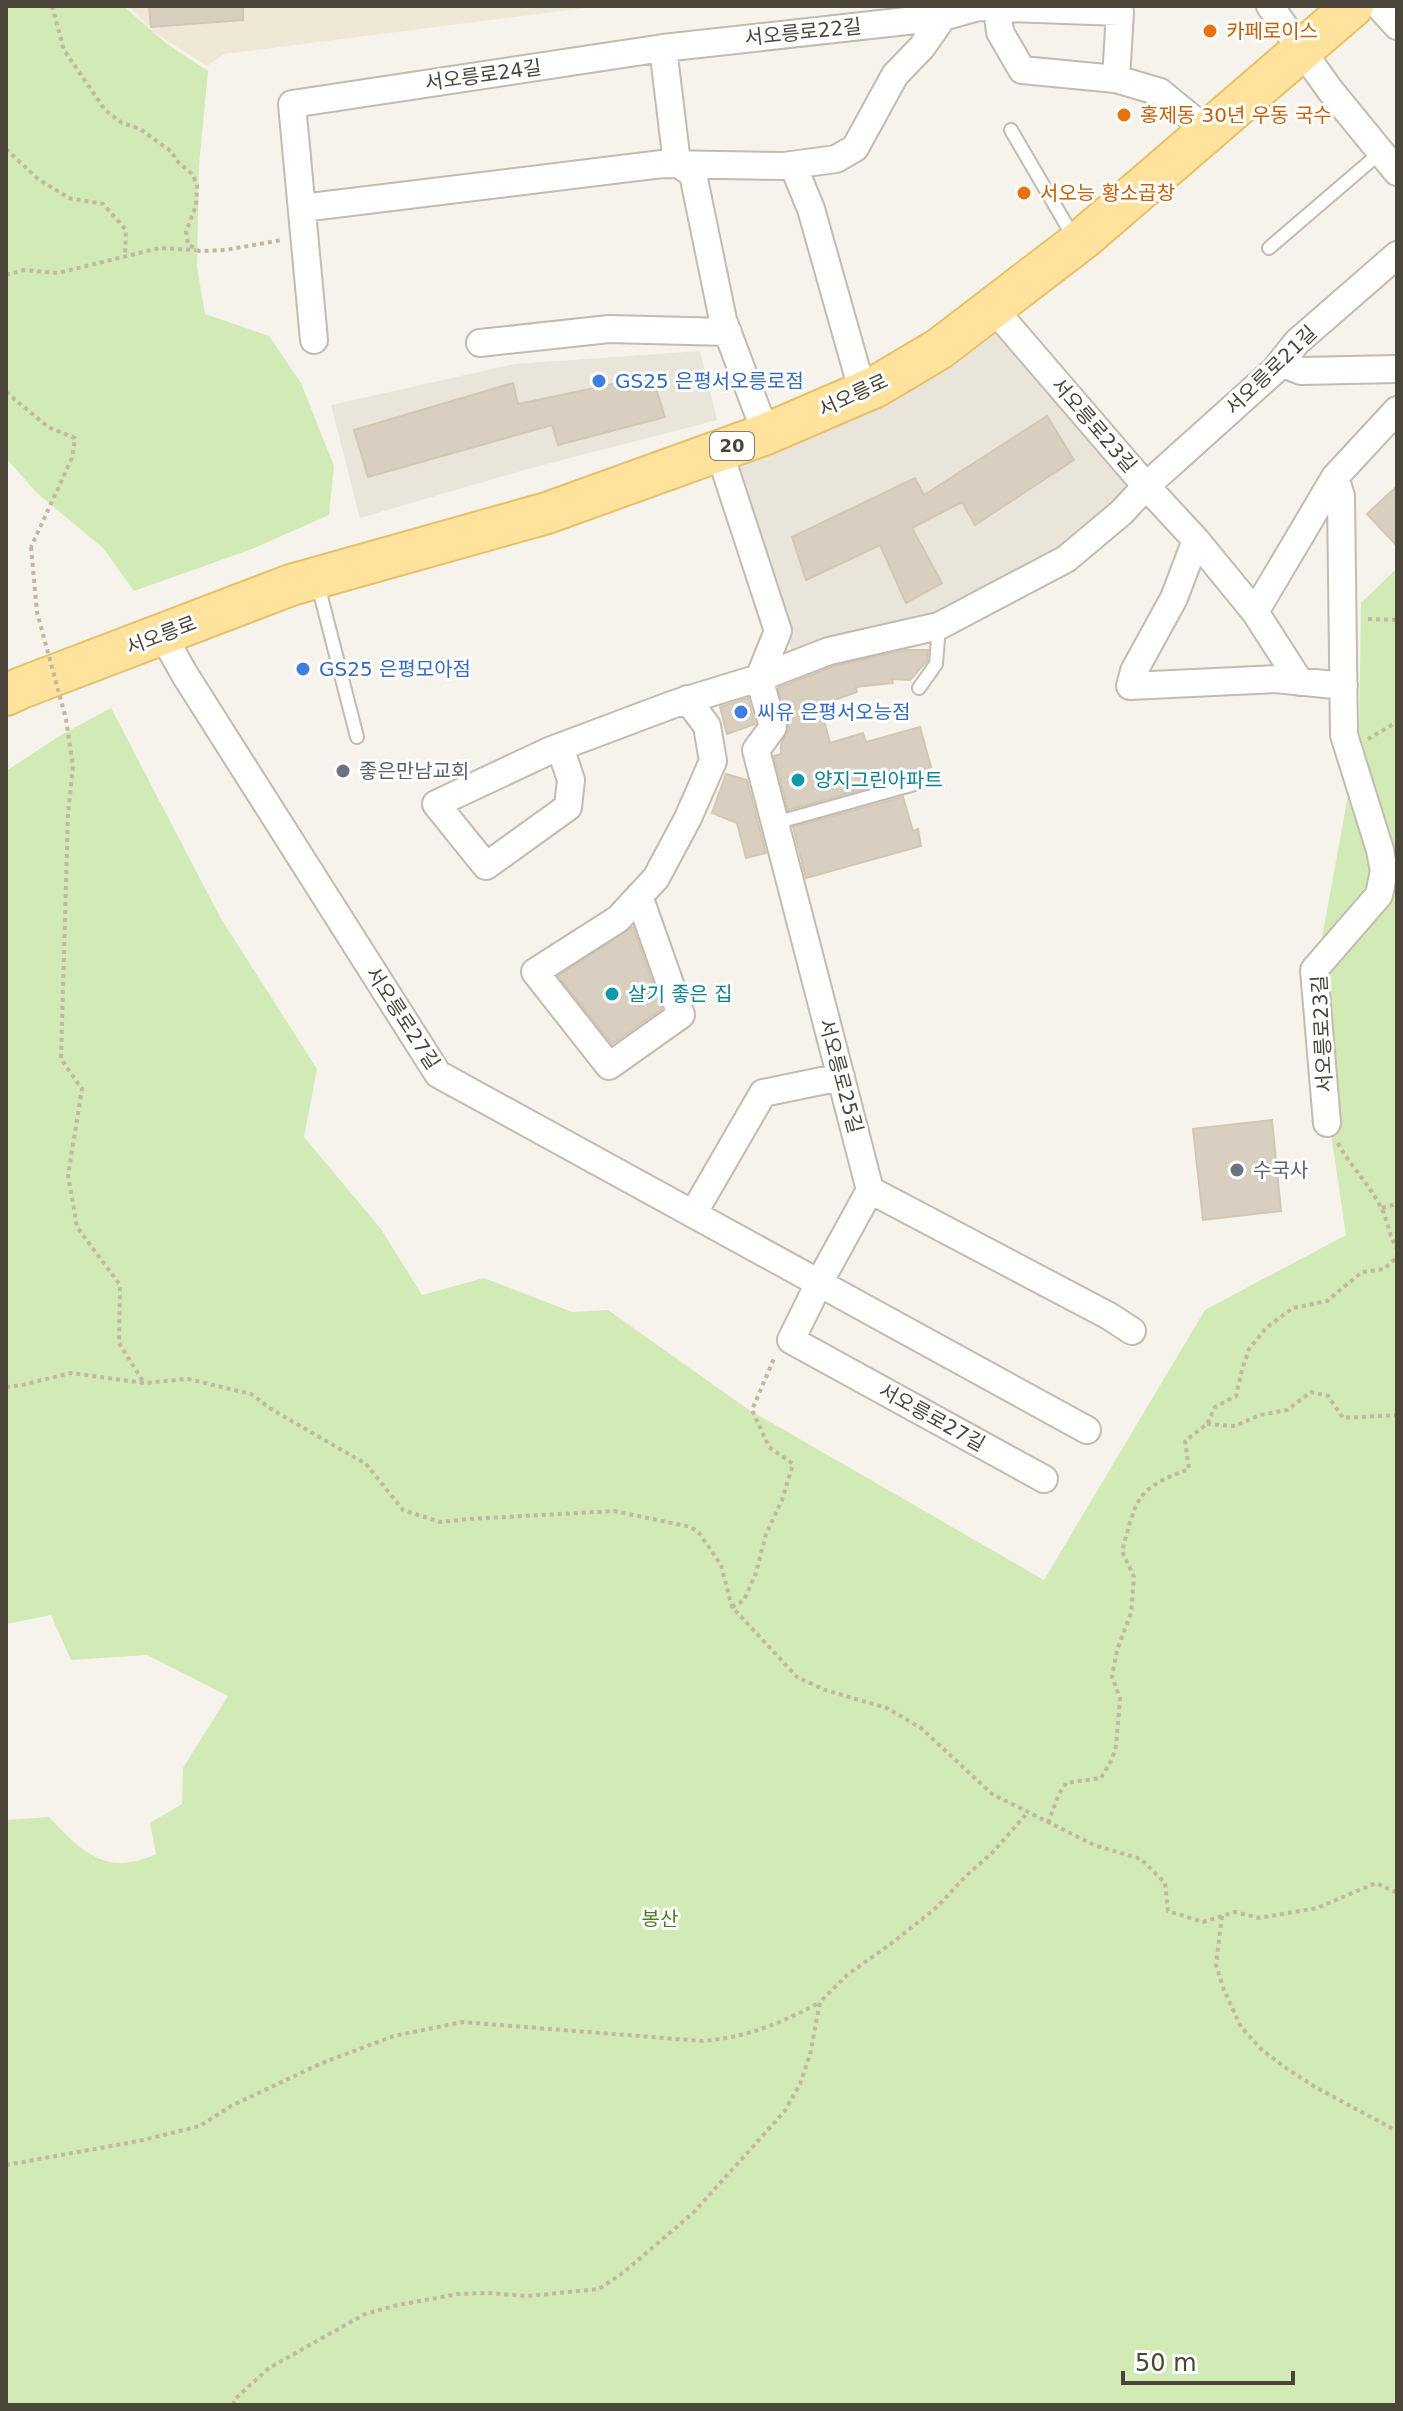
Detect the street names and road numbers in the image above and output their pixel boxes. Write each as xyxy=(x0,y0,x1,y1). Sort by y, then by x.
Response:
street label: 서오릉로22길 xyxy=(743,14,863,50)
street label: 서오릉로24길 xyxy=(423,55,543,95)
street label: 서오릉로21길 xyxy=(1220,321,1322,419)
street label: 서오릉로 xyxy=(815,369,891,421)
street label: 서오릉로23길 xyxy=(1046,373,1142,477)
road number: 20 xyxy=(710,432,754,460)
street label: 서오릉로 xyxy=(122,611,200,659)
street label: 서오릉로27길 xyxy=(361,962,445,1074)
street label: 서오릉로23길 xyxy=(1307,975,1337,1093)
street label: 서오릉로25길 xyxy=(814,1016,868,1136)
street label: 서오릉로27길 xyxy=(875,1378,989,1456)

